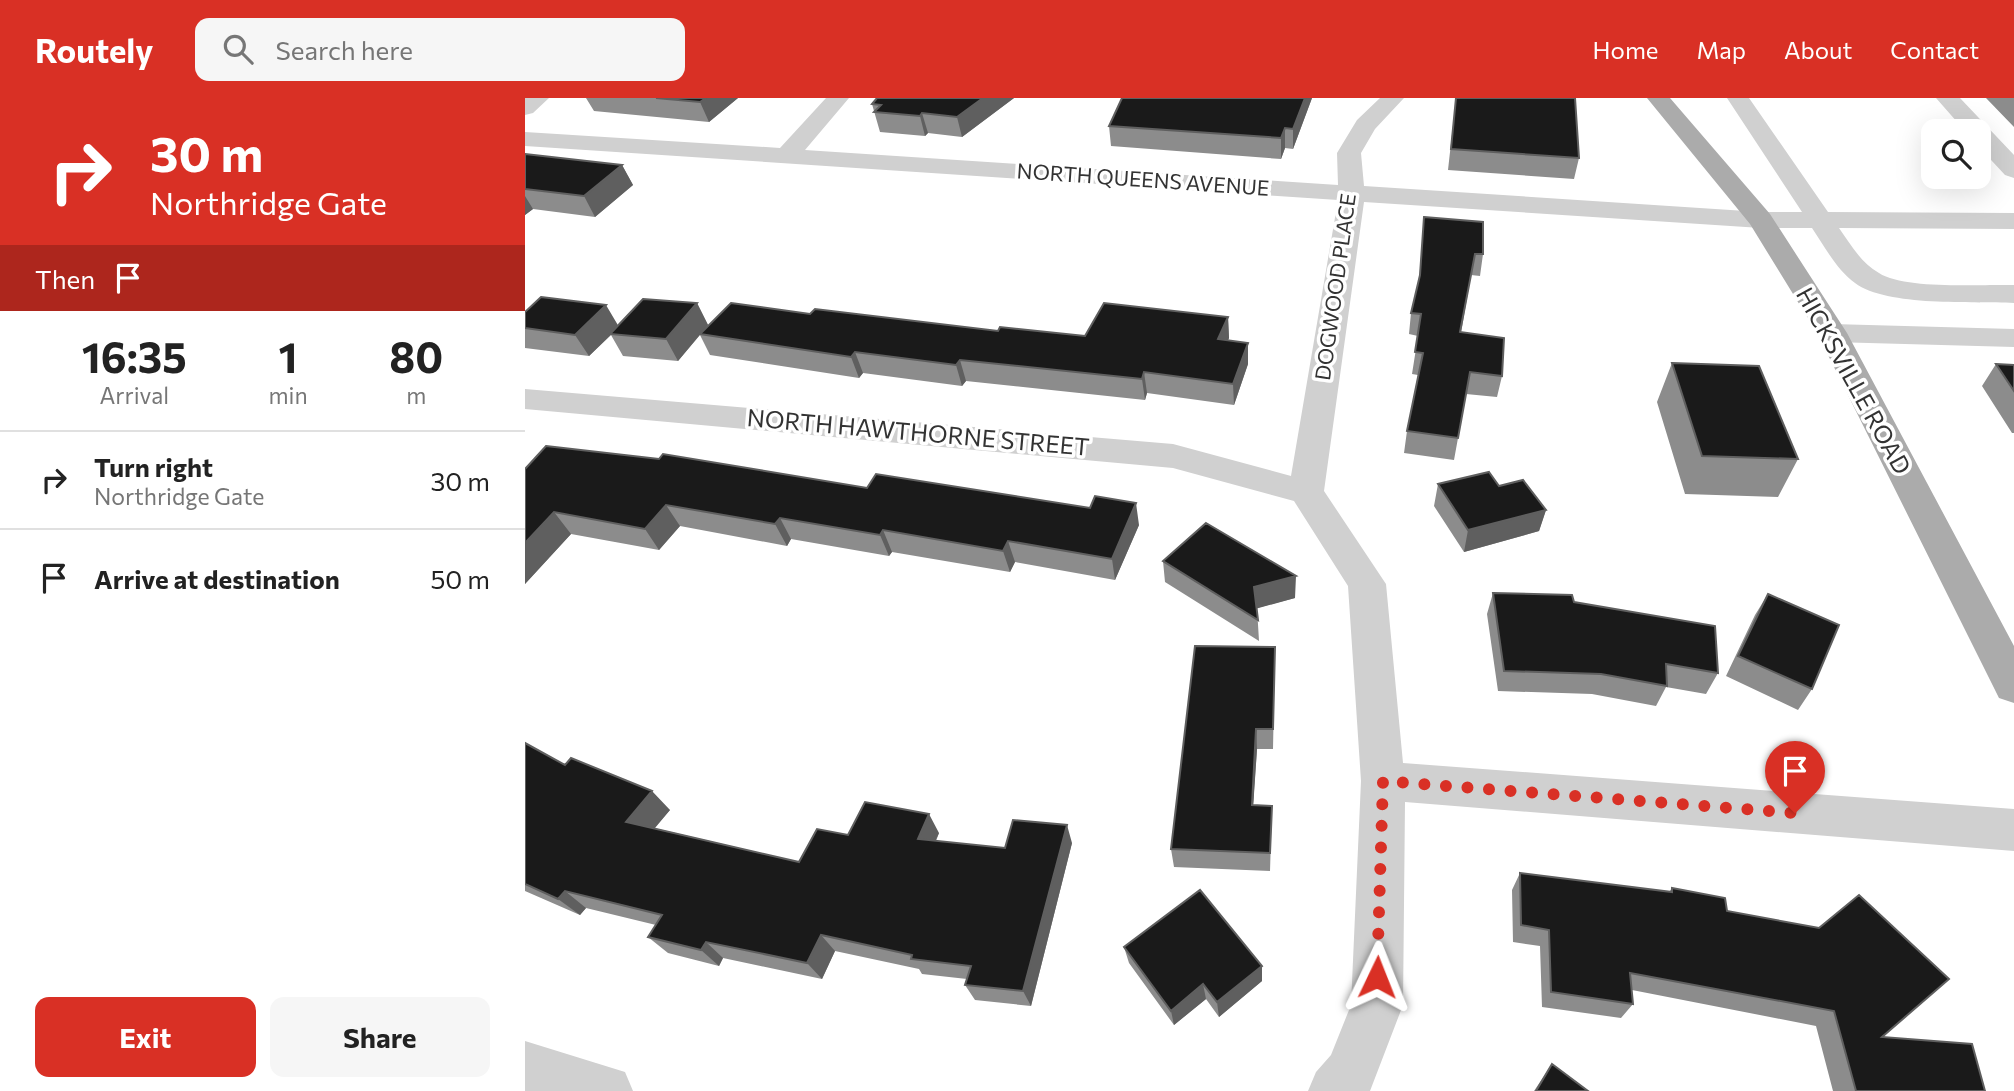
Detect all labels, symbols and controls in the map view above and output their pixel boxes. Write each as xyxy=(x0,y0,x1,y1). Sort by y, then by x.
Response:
search box xyxy=(195,18,685,81)
text: Routely xyxy=(35,29,153,70)
icon: search xyxy=(219,30,257,68)
text: Search here xyxy=(275,34,413,65)
text: Home xyxy=(1593,35,1659,64)
text: Map xyxy=(1697,35,1746,64)
text: About xyxy=(1784,35,1852,64)
text: Contact xyxy=(1890,35,1979,64)
map controls xyxy=(1921,119,1991,189)
button: search xyxy=(1921,119,1991,189)
text: 30 m xyxy=(150,122,263,182)
icon: right xyxy=(35,126,126,217)
street label: NORTH QUEENS AVENUE xyxy=(1016,157,1270,200)
text: Northridge Gate xyxy=(150,182,387,222)
street label: DOGWOOD PLACE xyxy=(1309,192,1360,382)
icon: arrive xyxy=(109,259,147,297)
text: Then xyxy=(35,263,95,294)
street label: HICKSVILLE ROAD xyxy=(1791,282,1918,479)
text: 16:35 xyxy=(82,330,187,382)
text: 1 xyxy=(279,330,298,382)
text: 80 xyxy=(389,330,443,382)
text: Arrival xyxy=(99,381,169,409)
text: min xyxy=(268,381,308,409)
text: m xyxy=(406,381,426,409)
street label: NORTH HAWTHORNE STREET xyxy=(746,402,1091,461)
text: Turn right xyxy=(94,451,213,482)
icon: right xyxy=(35,461,73,499)
text: 30 m xyxy=(431,465,490,496)
text: Northridge Gate xyxy=(94,482,264,510)
icon: arrive xyxy=(35,559,73,597)
text: Arrive at destination xyxy=(94,563,340,594)
text: 50 m xyxy=(430,563,490,594)
pin xyxy=(1765,741,1825,813)
icon: arrive xyxy=(1776,752,1814,790)
position arrow xyxy=(1340,940,1414,1014)
button: Exit xyxy=(35,997,256,1077)
button: Share xyxy=(270,997,490,1077)

